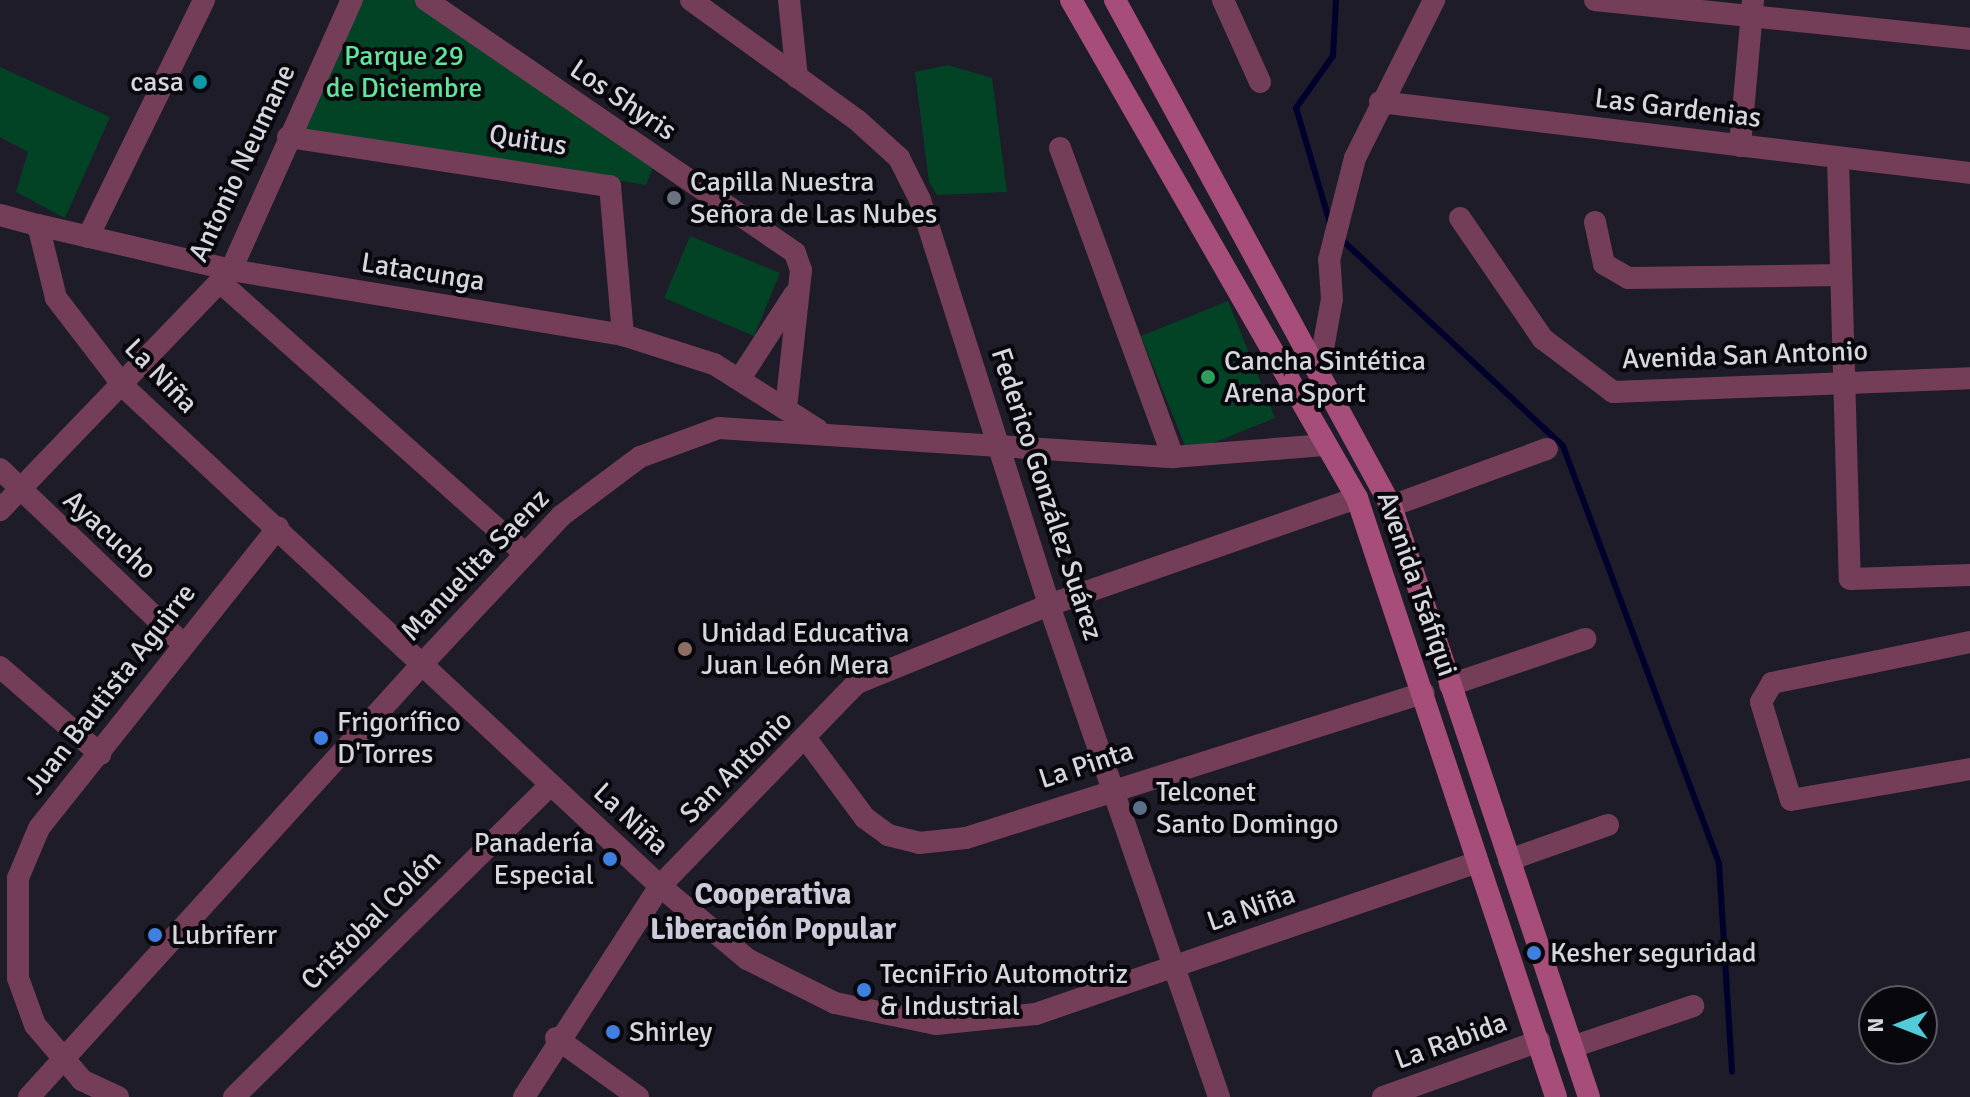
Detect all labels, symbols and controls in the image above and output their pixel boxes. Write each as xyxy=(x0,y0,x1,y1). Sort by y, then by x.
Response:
park label: Parque 29 de Diciembre xyxy=(326,39,482,105)
street label: Los Shyris xyxy=(563,52,683,148)
street label: Antonio Neumane xyxy=(182,59,302,267)
place label: casa xyxy=(130,65,184,99)
marker: casa xyxy=(191,73,209,91)
street label: Las Gardenias xyxy=(1593,81,1763,135)
street label: Quitus xyxy=(487,117,569,163)
place label: Capilla Nuestra Señora de Las Nubes xyxy=(690,165,937,231)
marker: Capilla Nuestra Señora de Las Nubes xyxy=(665,189,683,207)
street label: Latacunga xyxy=(359,246,487,298)
street label: La Niña xyxy=(117,332,205,420)
street label: Avenida San Antonio xyxy=(1621,334,1869,376)
street label: Federico González Suárez xyxy=(984,344,1110,644)
place label: Cancha Sintética Arena Sport xyxy=(1224,344,1426,410)
marker: Cancha Sintética Arena Sport xyxy=(1199,368,1217,386)
street label: Manuelita Saenz xyxy=(394,482,556,648)
street label: Ayacucho xyxy=(56,483,164,587)
street label: Avenida Tsáfiqui xyxy=(1370,487,1464,681)
street label: Juan Bautista Aguirre xyxy=(17,577,203,801)
place label: Unidad Educativa Juan León Mera xyxy=(701,616,909,682)
marker: Unidad Educativa Juan León Mera xyxy=(676,640,694,658)
street label: San Antonio xyxy=(673,704,799,830)
place label: Frigorífico D'Torres xyxy=(337,705,461,771)
marker: Frigorífico D'Torres xyxy=(312,729,330,747)
street label: La Pinta xyxy=(1034,734,1138,796)
place label: Telconet Santo Domingo xyxy=(1156,775,1339,841)
street label: La Niña xyxy=(586,776,676,862)
marker: Telconet Santo Domingo xyxy=(1131,799,1149,817)
place label: Panadería Especial xyxy=(474,826,594,892)
street label: Cristobal Colón xyxy=(294,843,448,997)
marker: Panadería Especial xyxy=(601,850,619,868)
district label: Cooperativa Liberación Popular xyxy=(650,877,896,948)
street label: La Niña xyxy=(1203,877,1299,939)
place label: Lubriferr xyxy=(171,918,277,952)
marker: Lubriferr xyxy=(146,926,164,944)
place label: Kesher seguridad xyxy=(1550,936,1757,970)
marker: Kesher seguridad xyxy=(1525,944,1543,962)
place label: TecniFrio Automotriz & Industrial xyxy=(880,957,1128,1023)
marker: TecniFrio Automotriz & Industrial xyxy=(855,981,873,999)
north arrow xyxy=(1858,985,1938,1065)
street label: La Rabida xyxy=(1390,1005,1512,1077)
place label: Shirley xyxy=(629,1015,712,1049)
text: N xyxy=(1862,1017,1889,1033)
marker: Shirley xyxy=(604,1023,622,1041)

